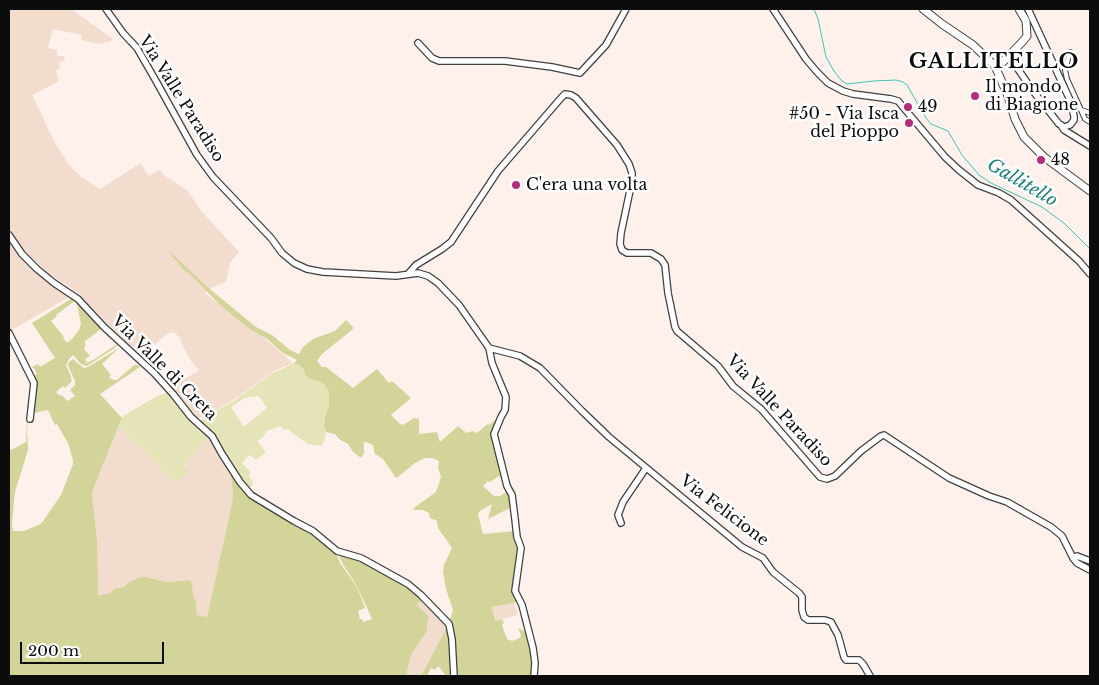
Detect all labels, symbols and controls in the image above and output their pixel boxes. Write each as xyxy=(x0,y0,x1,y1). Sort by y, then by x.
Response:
street label: Via Valle Paradiso xyxy=(134,32,228,166)
district label: GALLITELLO xyxy=(907,49,1081,75)
place label: Il mondo di Biagione xyxy=(985,77,1078,115)
marker: Il mondo di Biagione xyxy=(969,90,981,102)
place label: 49 xyxy=(918,97,938,117)
marker: 49 xyxy=(902,101,914,113)
place label: #50 - Via Isca del Pioppo xyxy=(789,104,899,142)
marker: #50 - Via Isca del Pioppo xyxy=(903,117,915,129)
place label: 48 xyxy=(1051,150,1070,170)
water label: Gallitello xyxy=(983,154,1061,212)
marker: 48 xyxy=(1035,154,1047,166)
place label: C'era una volta xyxy=(526,175,647,195)
marker: C'era una volta xyxy=(510,179,522,191)
street label: Via Valle di Creta xyxy=(108,312,220,424)
street label: Via Valle Paradiso xyxy=(722,351,836,471)
street label: Via Felicione xyxy=(676,471,772,551)
scale bar xyxy=(22,632,166,664)
text: 200 m xyxy=(28,641,79,660)

